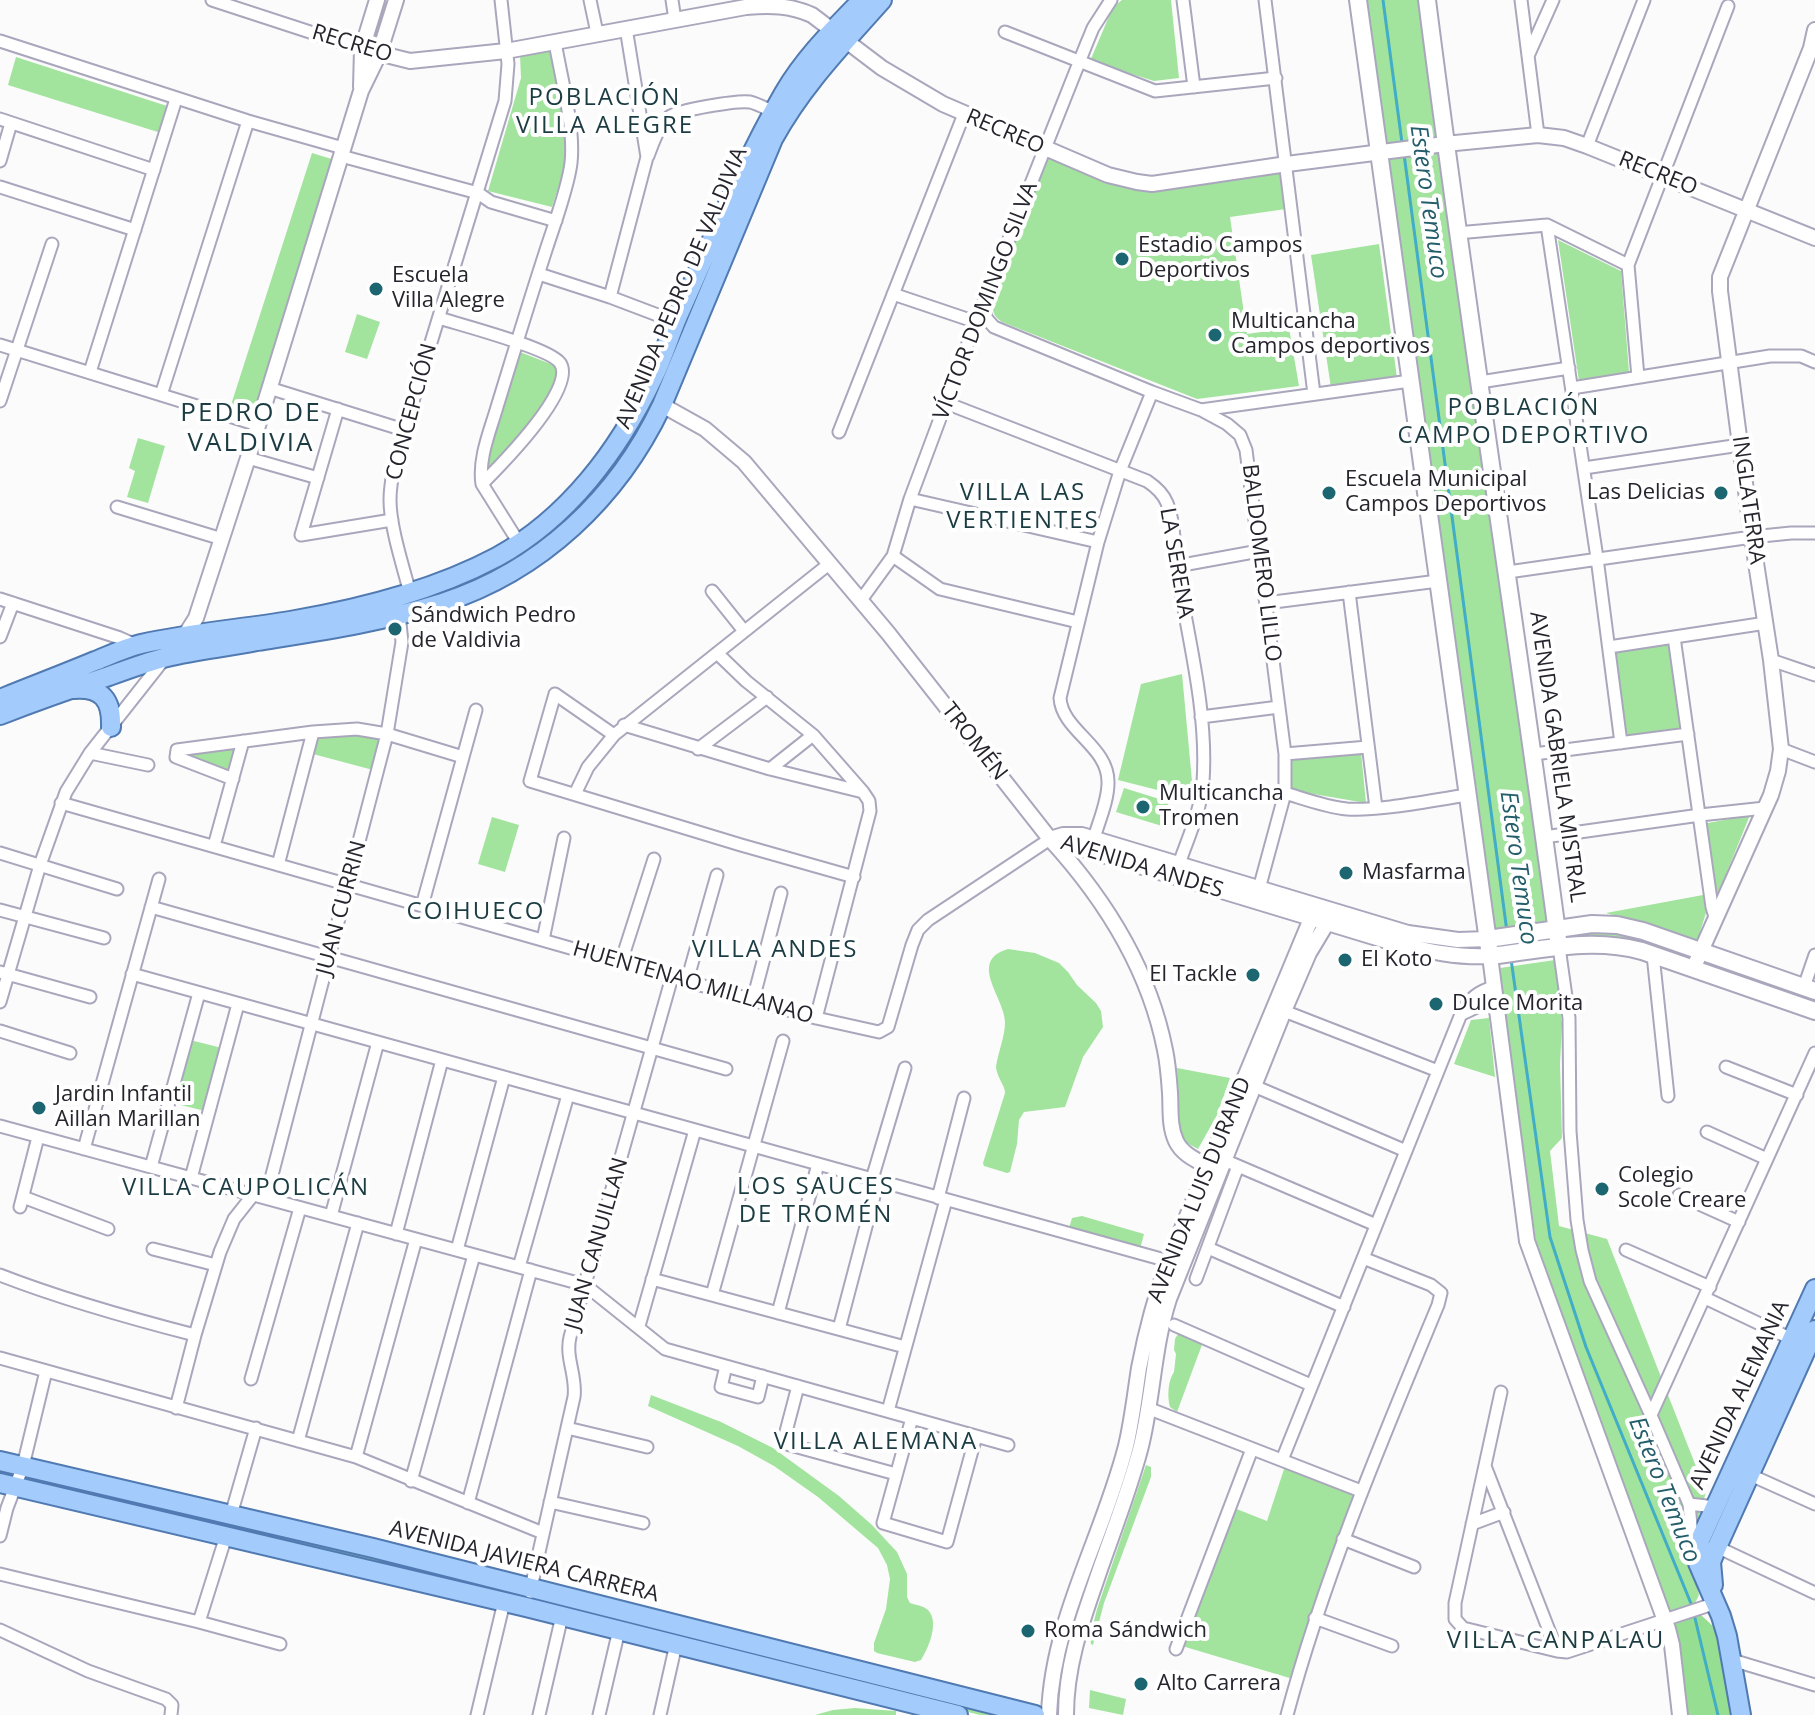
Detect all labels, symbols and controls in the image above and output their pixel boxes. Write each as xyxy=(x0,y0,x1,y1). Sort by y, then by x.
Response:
street label: RECREO xyxy=(309,19,395,69)
district label: POBLACIÓN VILLA ALEGRE xyxy=(516,84,694,140)
street label: RECREO xyxy=(962,104,1048,160)
water label: Estero Temuco xyxy=(1403,123,1453,281)
street label: AVENIDA PEDRO DE VALDIVIA xyxy=(611,143,753,433)
street label: RECREO xyxy=(1615,146,1701,202)
street label: VÍCTOR DOMINGO SILVA xyxy=(928,178,1044,424)
place label: Estadio Campos Deportivos xyxy=(1138,233,1302,284)
marker: Estadio Campos Deportivos xyxy=(1113,250,1131,268)
place label: Escuela Villa Alegre xyxy=(392,263,505,314)
marker: Escuela Villa Alegre xyxy=(367,280,385,298)
place label: Multicancha Campos deportivos xyxy=(1231,309,1430,360)
marker: Multicancha Campos deportivos xyxy=(1206,326,1224,344)
street label: CONCEPCIÓN xyxy=(381,341,443,483)
district label: POBLACIÓN CAMPO DEPORTIVO xyxy=(1398,394,1650,450)
district label: PEDRO DE VALDIVIA xyxy=(180,398,322,460)
street label: INGLATERRA xyxy=(1726,434,1770,566)
street label: BALDOMERO LILLO xyxy=(1236,463,1286,663)
place label: Escuela Municipal Campos Deportivos xyxy=(1345,467,1546,518)
district label: VILLA LAS VERTIENTES xyxy=(946,479,1100,535)
place label: Las Delicias xyxy=(1587,480,1705,506)
marker: Escuela Municipal Campos Deportivos xyxy=(1320,484,1338,502)
marker: Las Delicias xyxy=(1712,484,1730,502)
street label: LA SERENA xyxy=(1153,506,1199,620)
place label: Sándwich Pedro de Valdivia xyxy=(411,603,576,654)
street label: AVENIDA GABRIELA MISTRAL xyxy=(1523,610,1591,904)
marker: Sándwich Pedro de Valdivia xyxy=(386,620,404,638)
street label: TROMÉN xyxy=(935,698,1013,786)
place label: Multicancha Tromen xyxy=(1159,781,1284,832)
water label: Estero Temuco xyxy=(1493,789,1543,947)
marker: Multicancha Tromen xyxy=(1134,798,1152,816)
street label: AVENIDA ANDES xyxy=(1058,830,1226,904)
street label: JUAN CURRIN xyxy=(311,838,373,978)
place label: Masfarma xyxy=(1362,860,1466,886)
marker: Masfarma xyxy=(1337,864,1355,882)
district label: COIHUECO xyxy=(407,898,545,926)
street label: HUENTENAO MILLANAO xyxy=(570,936,816,1030)
district label: VILLA ANDES xyxy=(692,936,858,964)
place label: El Koto xyxy=(1361,947,1432,973)
marker: El Koto xyxy=(1336,951,1354,969)
place label: El Tackle xyxy=(1149,962,1237,988)
marker: El Tackle xyxy=(1244,966,1262,984)
place label: Dulce Morita xyxy=(1452,991,1583,1017)
marker: Dulce Morita xyxy=(1427,995,1445,1013)
street label: AVENIDA LUIS DURAND xyxy=(1143,1073,1257,1307)
place label: Jardin Infantil Aillan Marillan xyxy=(55,1082,200,1134)
marker: Jardin Infantil Aillan Marillan xyxy=(30,1099,48,1117)
street label: JUAN CANUILLAN xyxy=(560,1155,634,1333)
place label: Colegio Scole Creare xyxy=(1618,1163,1746,1214)
district label: LOS SAUCES DE TROMÉN xyxy=(737,1173,895,1229)
district label: VILLA CAUPOLICÁN xyxy=(122,1174,370,1202)
marker: Colegio Scole Creare xyxy=(1593,1180,1611,1198)
street label: AVENIDA ALEMANIA xyxy=(1685,1296,1795,1494)
water label: Estero Temuco xyxy=(1622,1413,1706,1567)
district label: VILLA ALEMANA xyxy=(774,1428,978,1456)
street label: AVENIDA JAVIERA CARRERA xyxy=(387,1516,661,1608)
place label: Roma Sándwich xyxy=(1044,1618,1207,1644)
marker: Roma Sándwich xyxy=(1019,1622,1037,1640)
district label: VILLA CANPALAU xyxy=(1447,1627,1665,1655)
place label: Alto Carrera xyxy=(1157,1671,1281,1697)
marker: Alto Carrera xyxy=(1132,1675,1150,1693)

